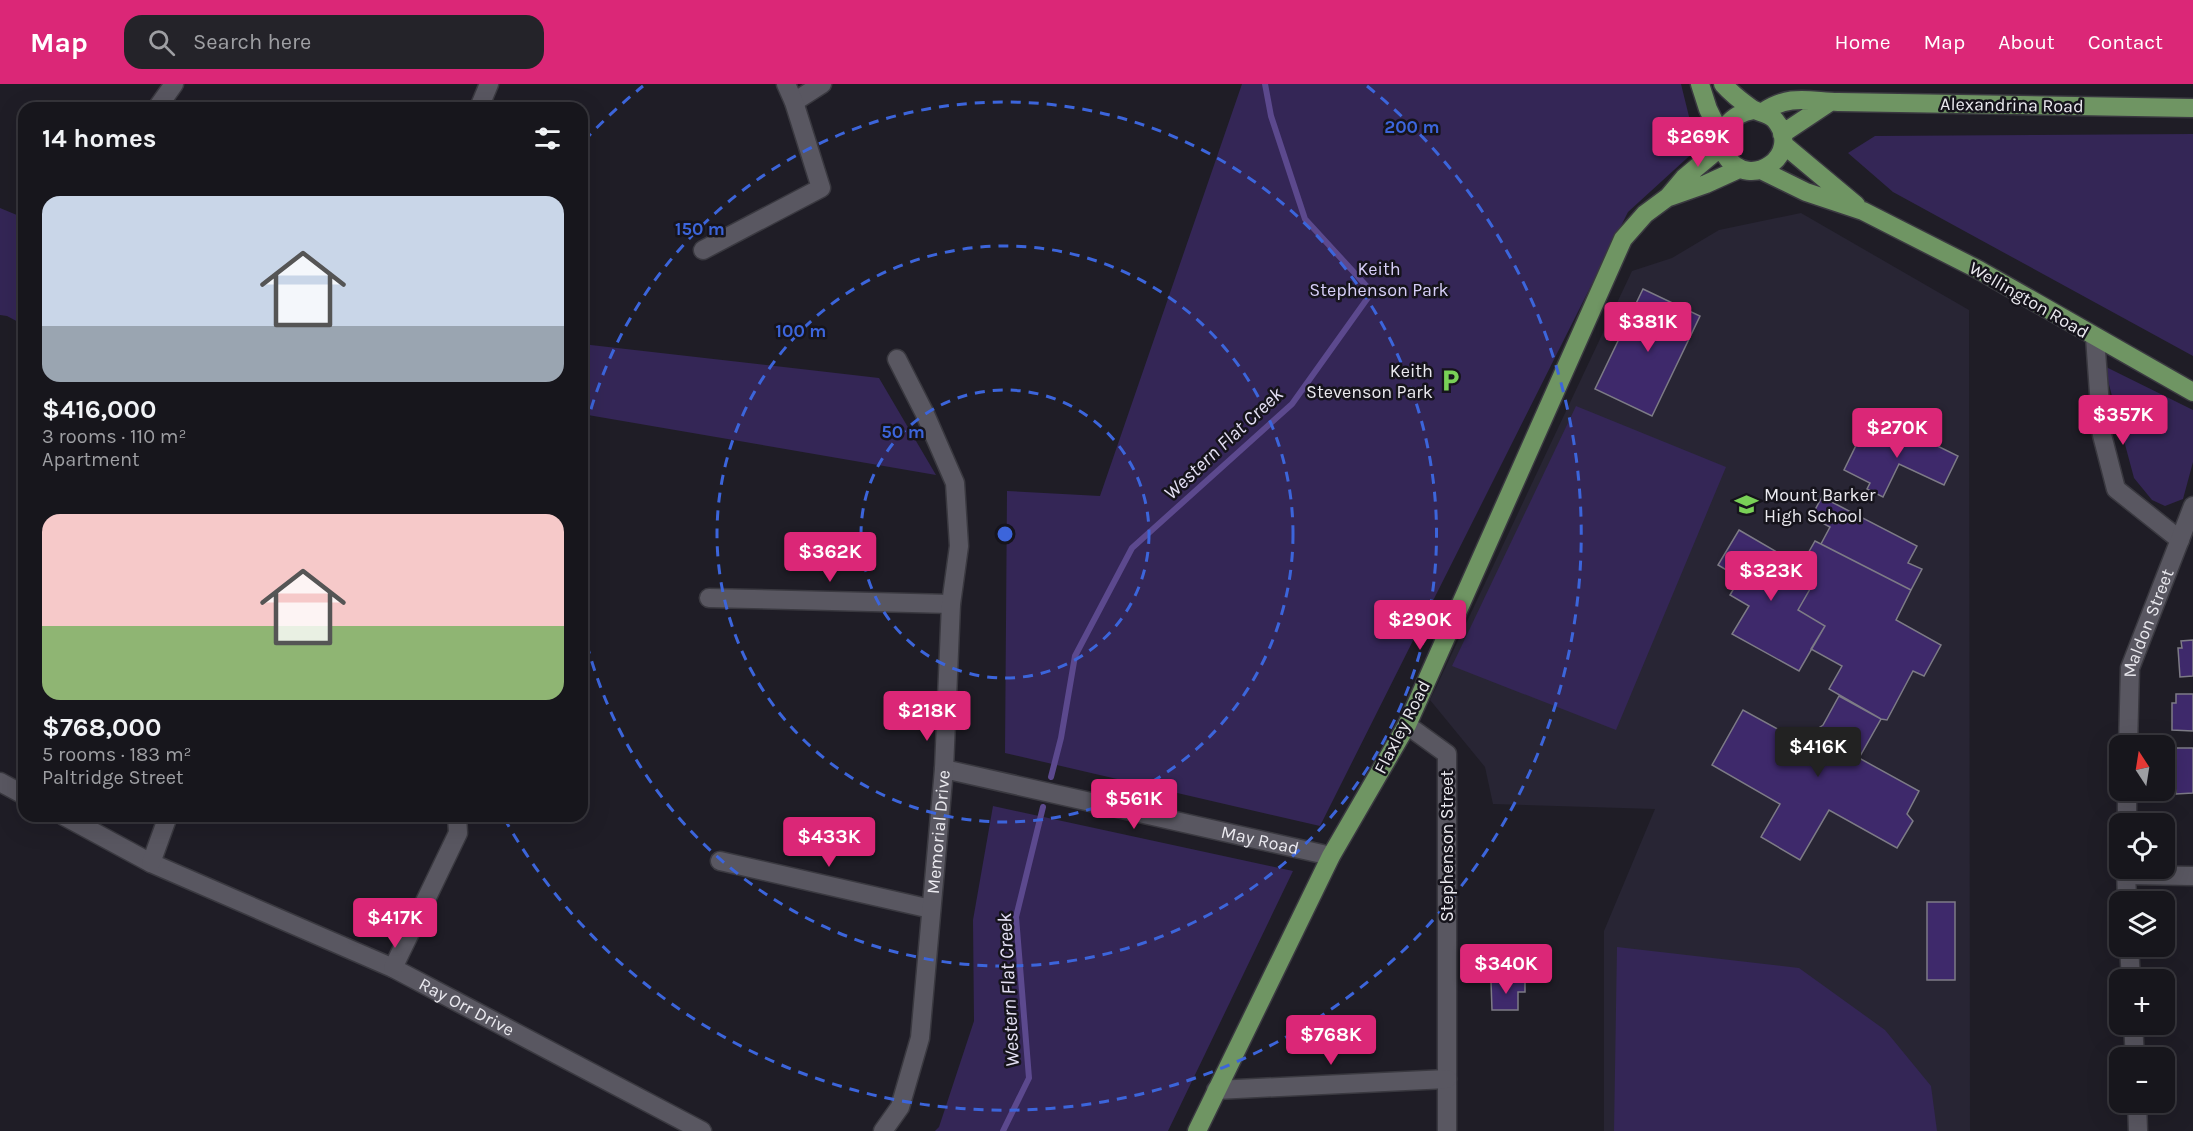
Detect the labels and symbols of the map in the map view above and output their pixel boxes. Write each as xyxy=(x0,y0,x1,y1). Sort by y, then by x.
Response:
street label: Alexandrina Road xyxy=(1940,93,2084,117)
text: 200 m xyxy=(1384,116,1440,138)
pin: $269K xyxy=(1656,117,1740,168)
text: 150 m xyxy=(675,218,725,240)
street label: Wellington Road xyxy=(1965,257,2093,343)
park label: Keith Stephenson Park xyxy=(1309,258,1449,301)
pin: $381K xyxy=(1606,302,1690,353)
text: 100 m xyxy=(776,320,826,342)
place label: Keith Stevenson Park xyxy=(1306,360,1433,403)
parking icon: Keith Stevenson Park xyxy=(1438,368,1464,394)
water label: Western Flat Creek xyxy=(1159,382,1288,504)
pin: $357K xyxy=(2081,395,2165,446)
pin: $270K xyxy=(1855,408,1939,459)
text: 50 m xyxy=(881,421,925,443)
place label: Mount Barker High School xyxy=(1764,484,1876,527)
school or university icon: Mount Barker High School xyxy=(1733,492,1759,518)
centre of rings xyxy=(995,524,1015,544)
pin: $362K xyxy=(788,532,872,583)
pin: $323K xyxy=(1729,551,1813,602)
street label: Maldon Street xyxy=(2119,565,2179,678)
pin: $290K xyxy=(1378,600,1462,651)
street label: Flaxley Road xyxy=(1369,677,1435,777)
pin: $218K xyxy=(885,691,969,742)
pin: $416K xyxy=(1776,727,1860,778)
north arrow xyxy=(2109,735,2175,801)
street label: Memorial Drive xyxy=(922,769,955,895)
street label: Stephenson Street xyxy=(1436,770,1458,922)
pin: $561K xyxy=(1092,779,1176,830)
pin: $433K xyxy=(787,817,871,868)
street label: May Road xyxy=(1219,821,1301,859)
pin: $417K xyxy=(353,898,437,949)
water label: Western Flat Creek xyxy=(993,911,1024,1068)
pin: $340K xyxy=(1464,944,1548,995)
street label: Ray Orr Drive xyxy=(415,973,518,1041)
pin: $768K xyxy=(1289,1015,1373,1066)

